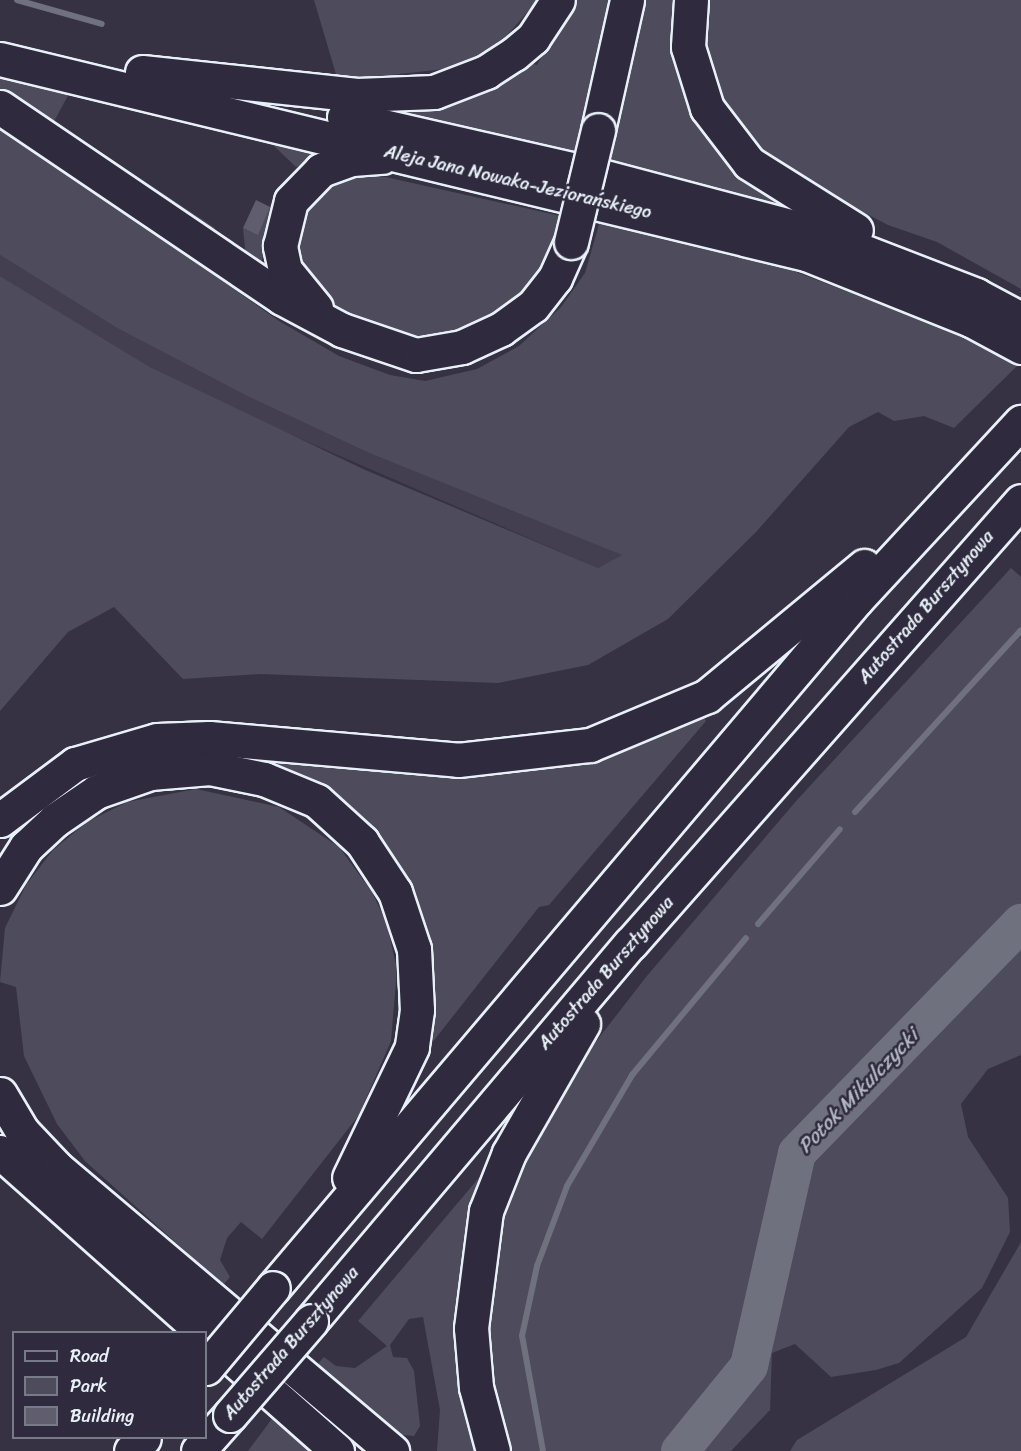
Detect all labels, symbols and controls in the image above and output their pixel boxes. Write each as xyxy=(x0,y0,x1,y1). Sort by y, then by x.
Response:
street label: Aleja Jana Nowaka-Jeziorańskiego xyxy=(383,141,653,223)
street label: Autostrada Bursztynowa xyxy=(853,526,999,688)
street label: Autostrada Bursztynowa xyxy=(533,892,679,1054)
water label: Potok Mikulczycki xyxy=(793,1024,923,1158)
street label: Autostrada Bursztynowa xyxy=(218,1262,364,1424)
legend xyxy=(12,1331,207,1439)
text: Road xyxy=(70,1340,109,1372)
text: Park xyxy=(70,1370,107,1402)
text: Building xyxy=(70,1400,134,1432)

